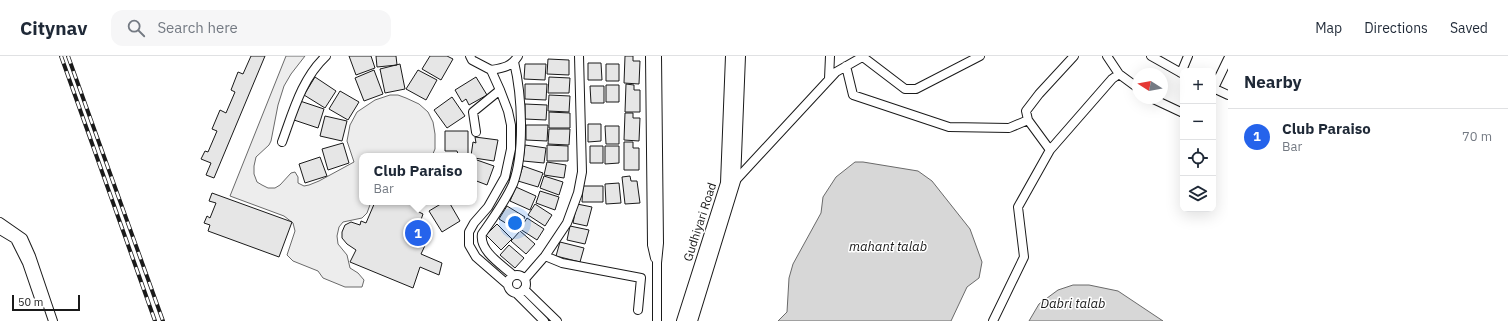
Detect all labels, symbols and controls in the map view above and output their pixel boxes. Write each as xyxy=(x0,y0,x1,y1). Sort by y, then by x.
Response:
search box xyxy=(111,10,391,46)
text: Citynav xyxy=(20,16,87,40)
icon: search xyxy=(125,17,147,39)
text: Search here xyxy=(157,18,238,37)
text: Map xyxy=(1315,19,1342,37)
text: Directions xyxy=(1364,19,1428,37)
text: Saved xyxy=(1450,19,1488,37)
north arrow xyxy=(1132,68,1168,104)
map controls xyxy=(1180,68,1216,212)
button: + xyxy=(1180,68,1216,104)
text: Nearby xyxy=(1244,71,1302,93)
button: − xyxy=(1180,104,1216,140)
text: Club Paraiso xyxy=(1282,119,1371,138)
text: 1 xyxy=(1253,128,1261,145)
text: 70 m xyxy=(1462,128,1492,145)
text: Bar xyxy=(1282,138,1302,155)
button: locate xyxy=(1180,140,1216,176)
popup xyxy=(359,153,477,205)
text: Club Paraiso xyxy=(374,161,462,180)
button: layers xyxy=(1180,176,1216,212)
text: Bar xyxy=(374,180,394,197)
street label: Gudhiyari Road xyxy=(680,181,719,263)
your location xyxy=(505,213,525,233)
pin: 1 xyxy=(405,218,431,248)
water label: mahant talab xyxy=(849,238,927,255)
scale bar xyxy=(12,293,80,312)
text: 50 m xyxy=(18,295,43,309)
water label: Dabri talab xyxy=(1041,295,1105,312)

